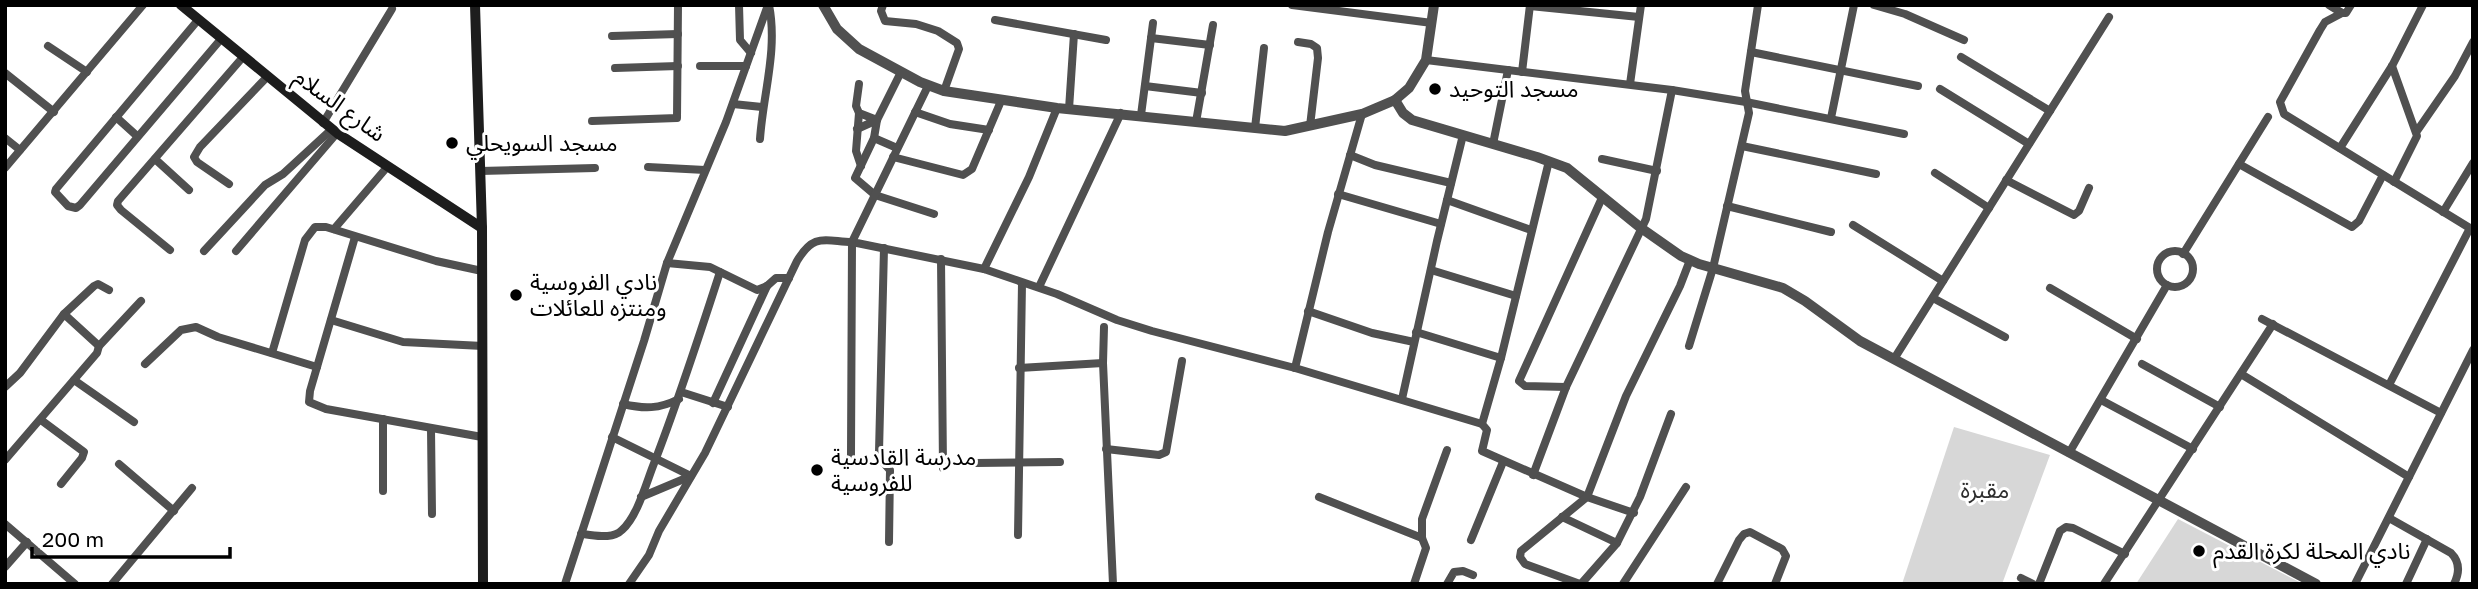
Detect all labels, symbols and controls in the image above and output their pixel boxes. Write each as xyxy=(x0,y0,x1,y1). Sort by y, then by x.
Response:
street label: شارع السلام xyxy=(286,62,392,151)
place label: مسجد التوحيد xyxy=(1449,74,1579,103)
marker: مسجد التوحيد xyxy=(1427,81,1443,97)
place label: مسجد السويحلي xyxy=(466,128,617,160)
marker: مسجد السويحلي xyxy=(444,135,460,151)
place label: نادي الفروسية ومنتزه للعائلات xyxy=(530,267,666,322)
marker: نادي الفروسية ومنتزه للعائلات xyxy=(508,287,524,303)
place label: مدرسة القادسية للفروسية xyxy=(831,442,976,497)
marker: مدرسة القادسية للفروسية xyxy=(809,462,825,478)
park label: مقبرة xyxy=(1961,475,2009,504)
scale bar xyxy=(32,516,229,560)
text: 200 m xyxy=(42,526,104,552)
place label: نادي المحلة لكرة القدم xyxy=(2213,536,2410,569)
marker: نادي المحلة لكرة القدم xyxy=(2191,543,2207,559)

